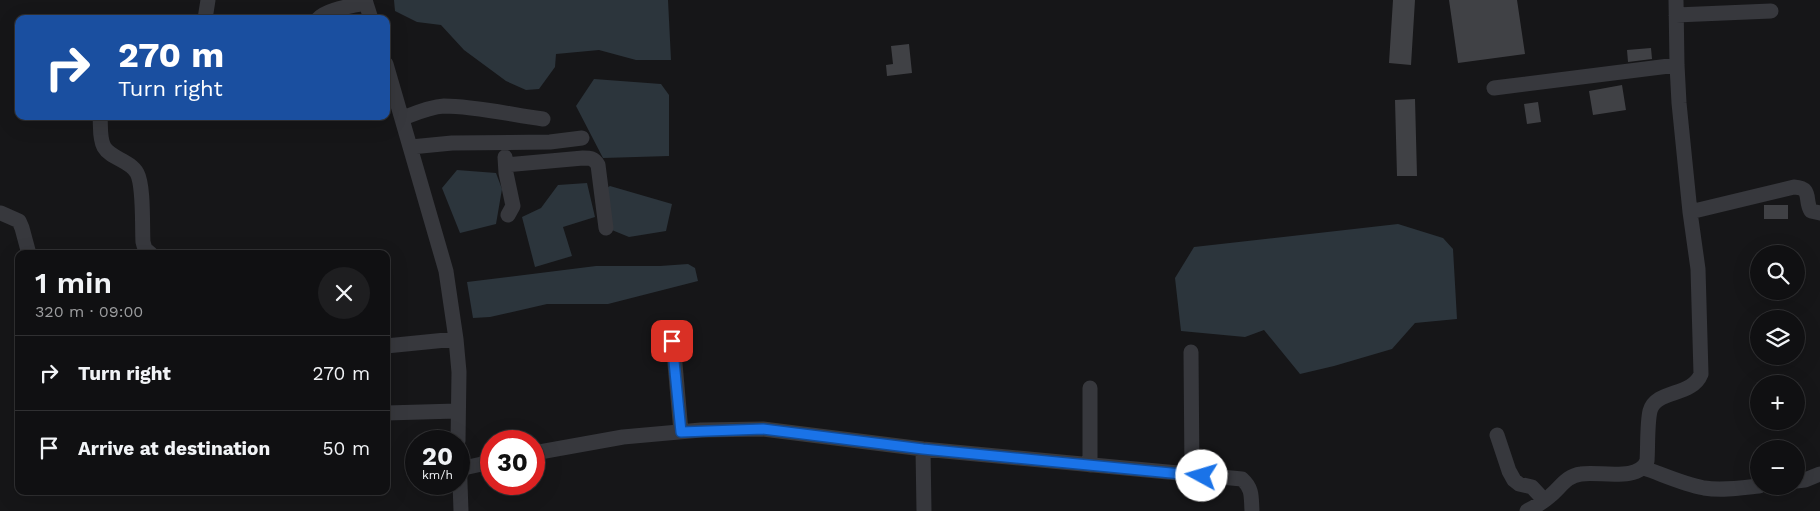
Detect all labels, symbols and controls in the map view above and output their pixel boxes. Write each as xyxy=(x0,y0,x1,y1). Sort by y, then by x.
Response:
text: 270 m xyxy=(118,34,224,76)
icon: right xyxy=(35,35,100,100)
text: Turn right xyxy=(118,76,223,101)
map controls xyxy=(1750,245,1805,495)
button: search xyxy=(1750,245,1805,300)
text: 1 min xyxy=(35,265,112,300)
button: close xyxy=(318,267,370,319)
text: 320 m · 09:00 xyxy=(35,302,143,321)
button: layers xyxy=(1750,310,1805,365)
pin xyxy=(651,320,693,362)
icon: arrive xyxy=(658,327,686,355)
icon: right xyxy=(35,359,63,387)
text: Turn right xyxy=(78,362,171,385)
text: 270 m xyxy=(313,362,370,385)
button: + xyxy=(1750,375,1805,430)
speed limit sign: 30 xyxy=(480,430,545,495)
icon: arrive xyxy=(35,434,63,462)
text: Arrive at destination xyxy=(78,437,270,460)
text: 50 m xyxy=(323,437,370,460)
button: − xyxy=(1750,440,1805,495)
text: 20 xyxy=(422,442,453,471)
position arrow xyxy=(1175,449,1227,501)
text: km/h xyxy=(422,468,453,482)

